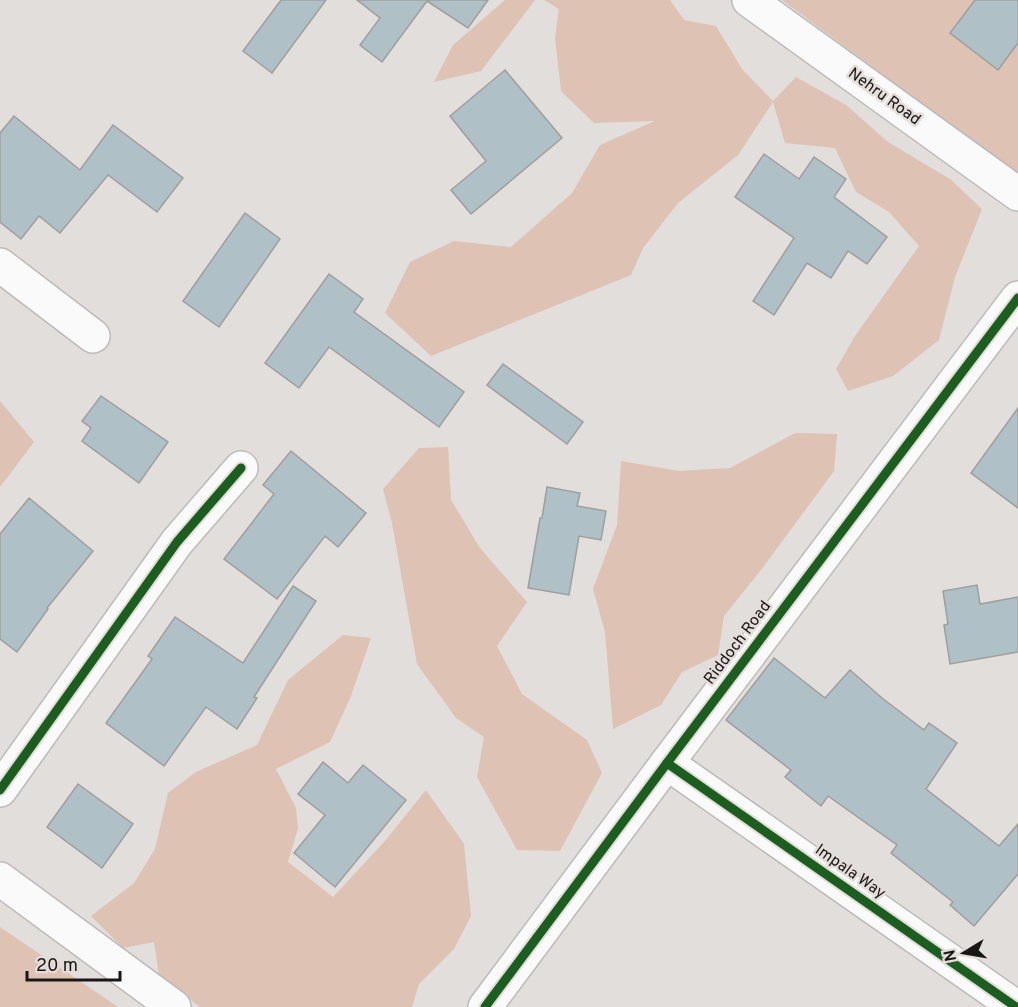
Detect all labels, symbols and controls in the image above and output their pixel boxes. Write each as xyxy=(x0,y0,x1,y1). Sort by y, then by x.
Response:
street label: Nehru Road xyxy=(844,64,924,130)
street label: Riddoch Road xyxy=(700,597,776,689)
street label: Impala Way xyxy=(811,840,889,904)
north arrow xyxy=(934,923,994,983)
scale bar xyxy=(27,944,120,982)
text: N xyxy=(940,948,962,963)
text: 20 m xyxy=(36,955,78,978)

